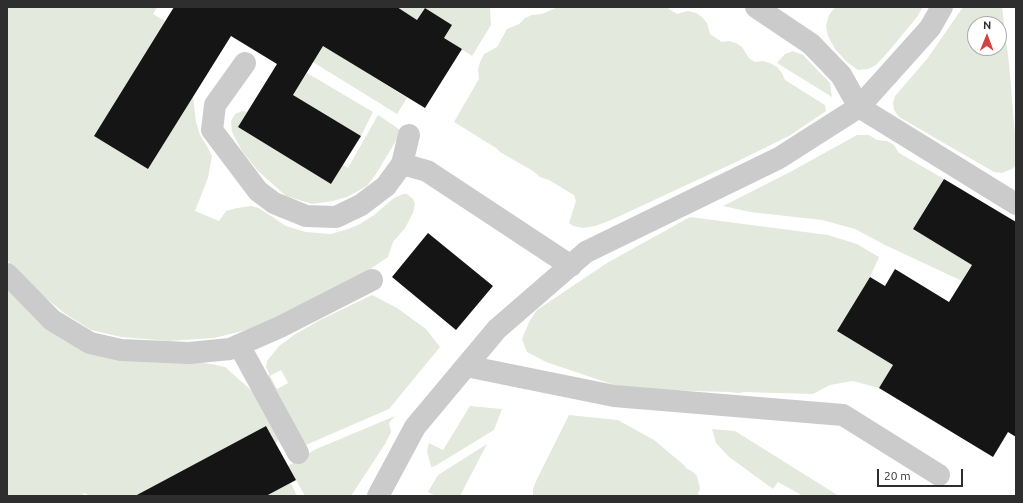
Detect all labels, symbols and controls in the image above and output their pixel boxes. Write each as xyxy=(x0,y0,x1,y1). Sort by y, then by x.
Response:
north arrow xyxy=(967,16,1007,56)
text: N xyxy=(983,19,991,31)
scale bar xyxy=(879,461,965,487)
text: 20 m xyxy=(884,469,911,482)

